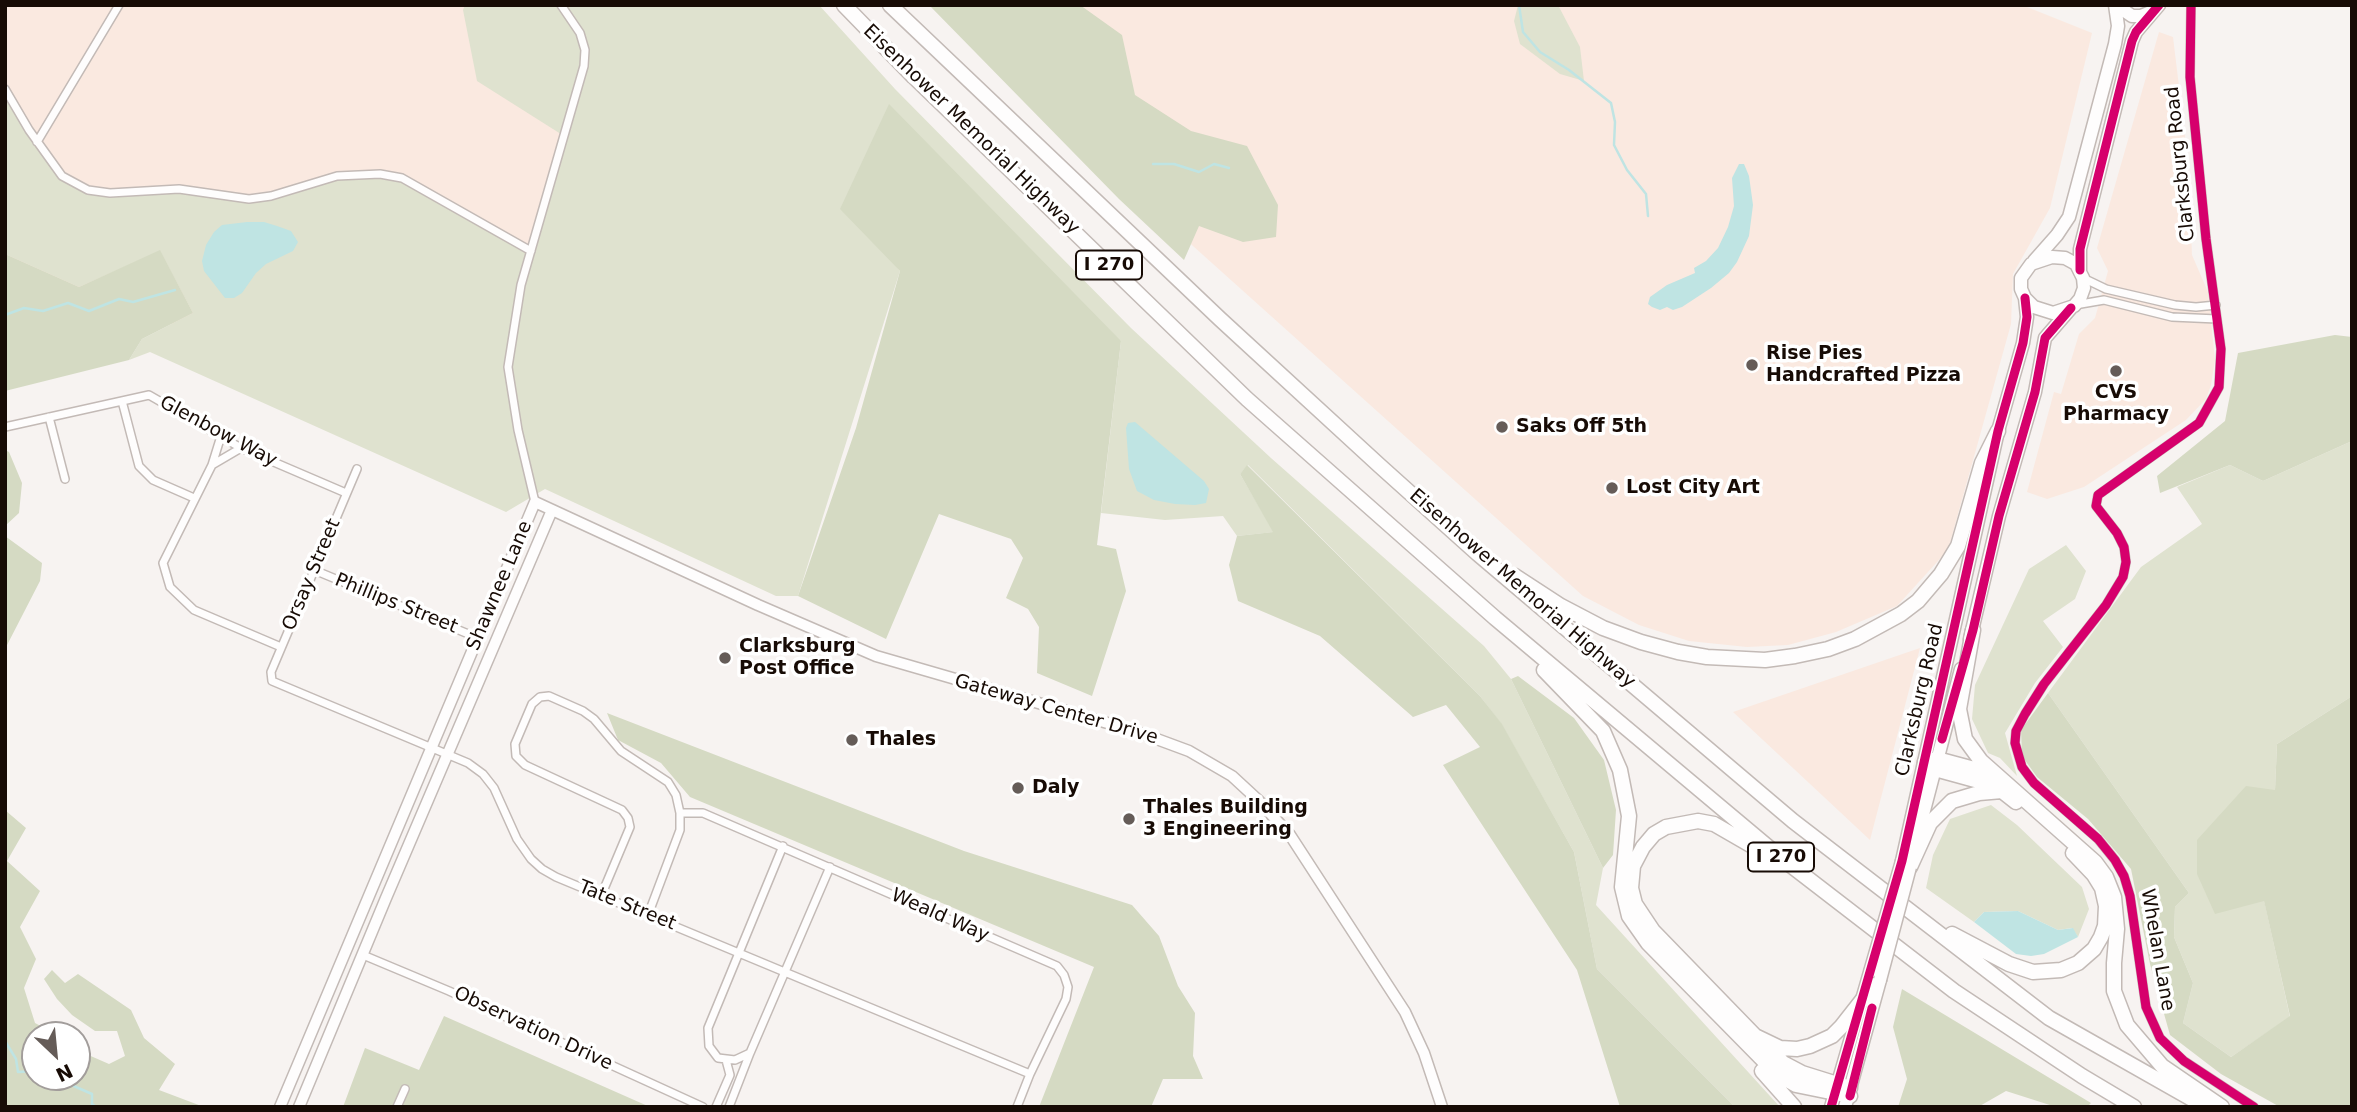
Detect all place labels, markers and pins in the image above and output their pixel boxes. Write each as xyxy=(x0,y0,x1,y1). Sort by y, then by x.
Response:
place label: Rise Pies Handcrafted Pizza xyxy=(1766,343,1961,387)
marker: Rise Pies Handcrafted Pizza xyxy=(1744,357,1760,373)
marker: CVS Pharmacy xyxy=(2108,363,2124,379)
place label: CVS Pharmacy xyxy=(2063,382,2169,426)
place label: Saks Off 5th xyxy=(1516,416,1647,438)
marker: Saks Off 5th xyxy=(1494,419,1510,435)
place label: Lost City Art xyxy=(1626,477,1760,499)
marker: Lost City Art xyxy=(1604,480,1620,496)
place label: Clarksburg Post Office xyxy=(739,636,856,680)
marker: Clarksburg Post Office xyxy=(717,650,733,666)
place label: Thales xyxy=(866,729,936,751)
marker: Thales xyxy=(844,732,860,748)
place label: Daly xyxy=(1032,777,1079,799)
marker: Daly xyxy=(1010,780,1026,796)
place label: Thales Building 3 Engineering xyxy=(1143,797,1308,841)
marker: Thales Building 3 Engineering xyxy=(1121,811,1137,827)

